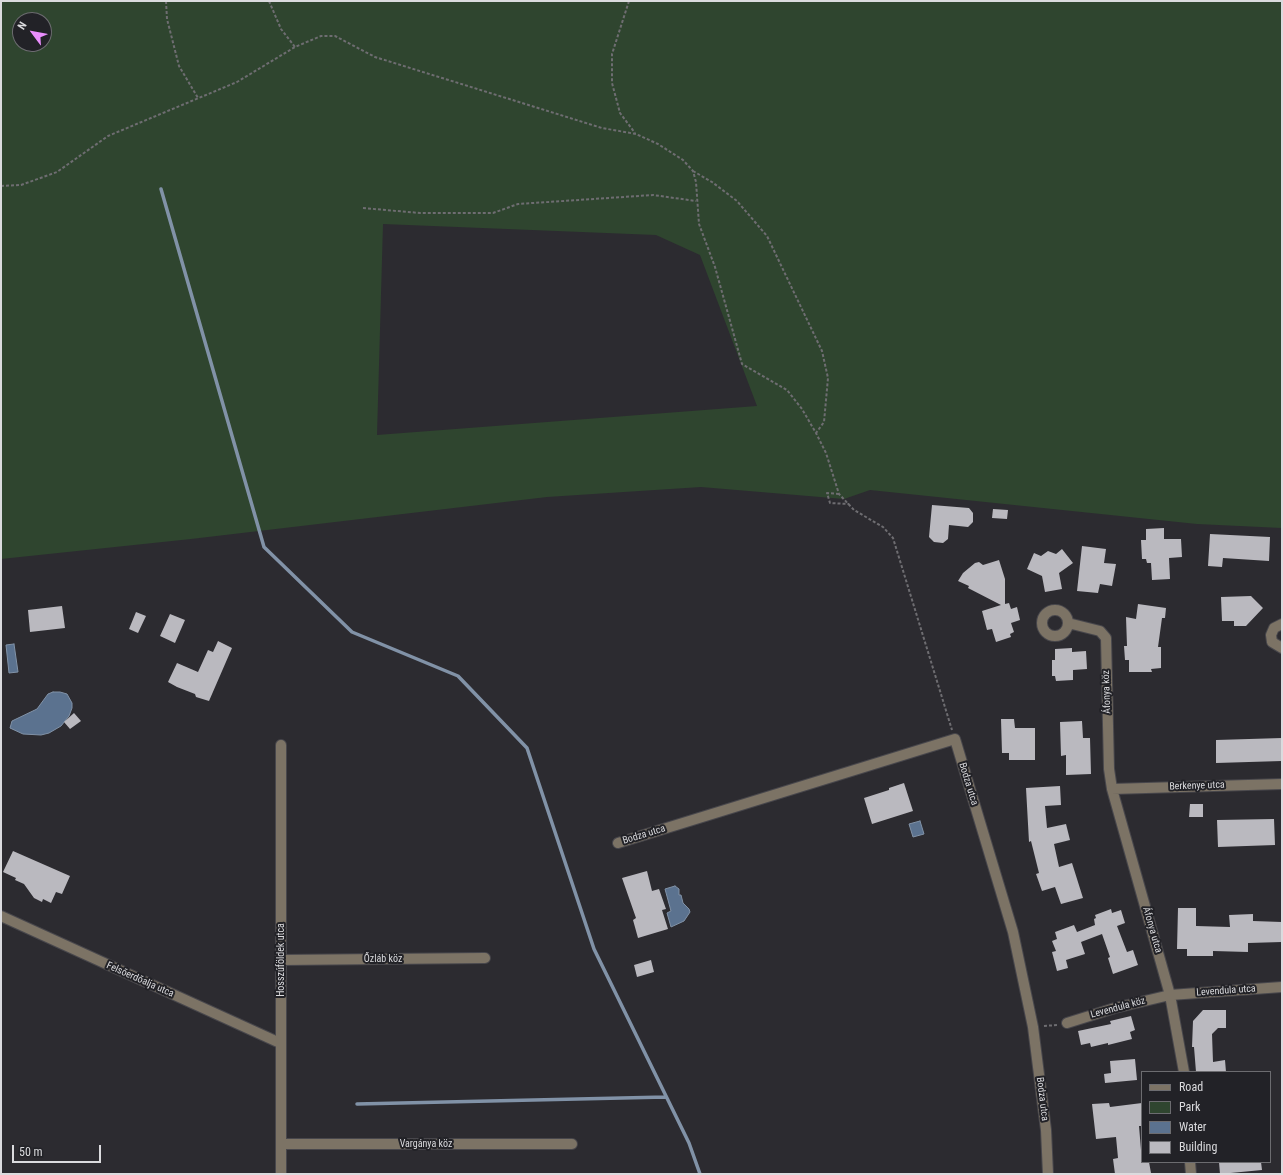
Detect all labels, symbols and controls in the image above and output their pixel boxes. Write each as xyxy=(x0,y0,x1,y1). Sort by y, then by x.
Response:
north arrow xyxy=(12,12,52,52)
text: N xyxy=(15,20,30,32)
street label: Áfonya köz xyxy=(1100,670,1114,714)
street label: Bodza utca xyxy=(956,761,980,807)
street label: Berkenye utca xyxy=(1169,779,1225,793)
street label: Bodza utca xyxy=(621,823,667,847)
street label: Áfonya utca xyxy=(1140,906,1164,954)
street label: Hosszúföldek utca xyxy=(275,923,287,997)
street label: Őzláb köz xyxy=(364,953,402,965)
street label: Felsőerdőalja utca xyxy=(104,960,176,1000)
street label: Levendula utca xyxy=(1196,983,1256,999)
street label: Levendula köz xyxy=(1089,995,1147,1021)
legend xyxy=(1141,1071,1271,1163)
street label: Bodza utca xyxy=(1033,1076,1051,1122)
text: Road xyxy=(1179,1080,1203,1094)
text: Park xyxy=(1179,1100,1200,1114)
text: Water xyxy=(1179,1120,1207,1134)
scale bar xyxy=(14,1137,103,1163)
street label: Vargánya köz xyxy=(400,1138,452,1150)
text: Building xyxy=(1179,1140,1217,1154)
text: 50 m xyxy=(19,1145,43,1159)

